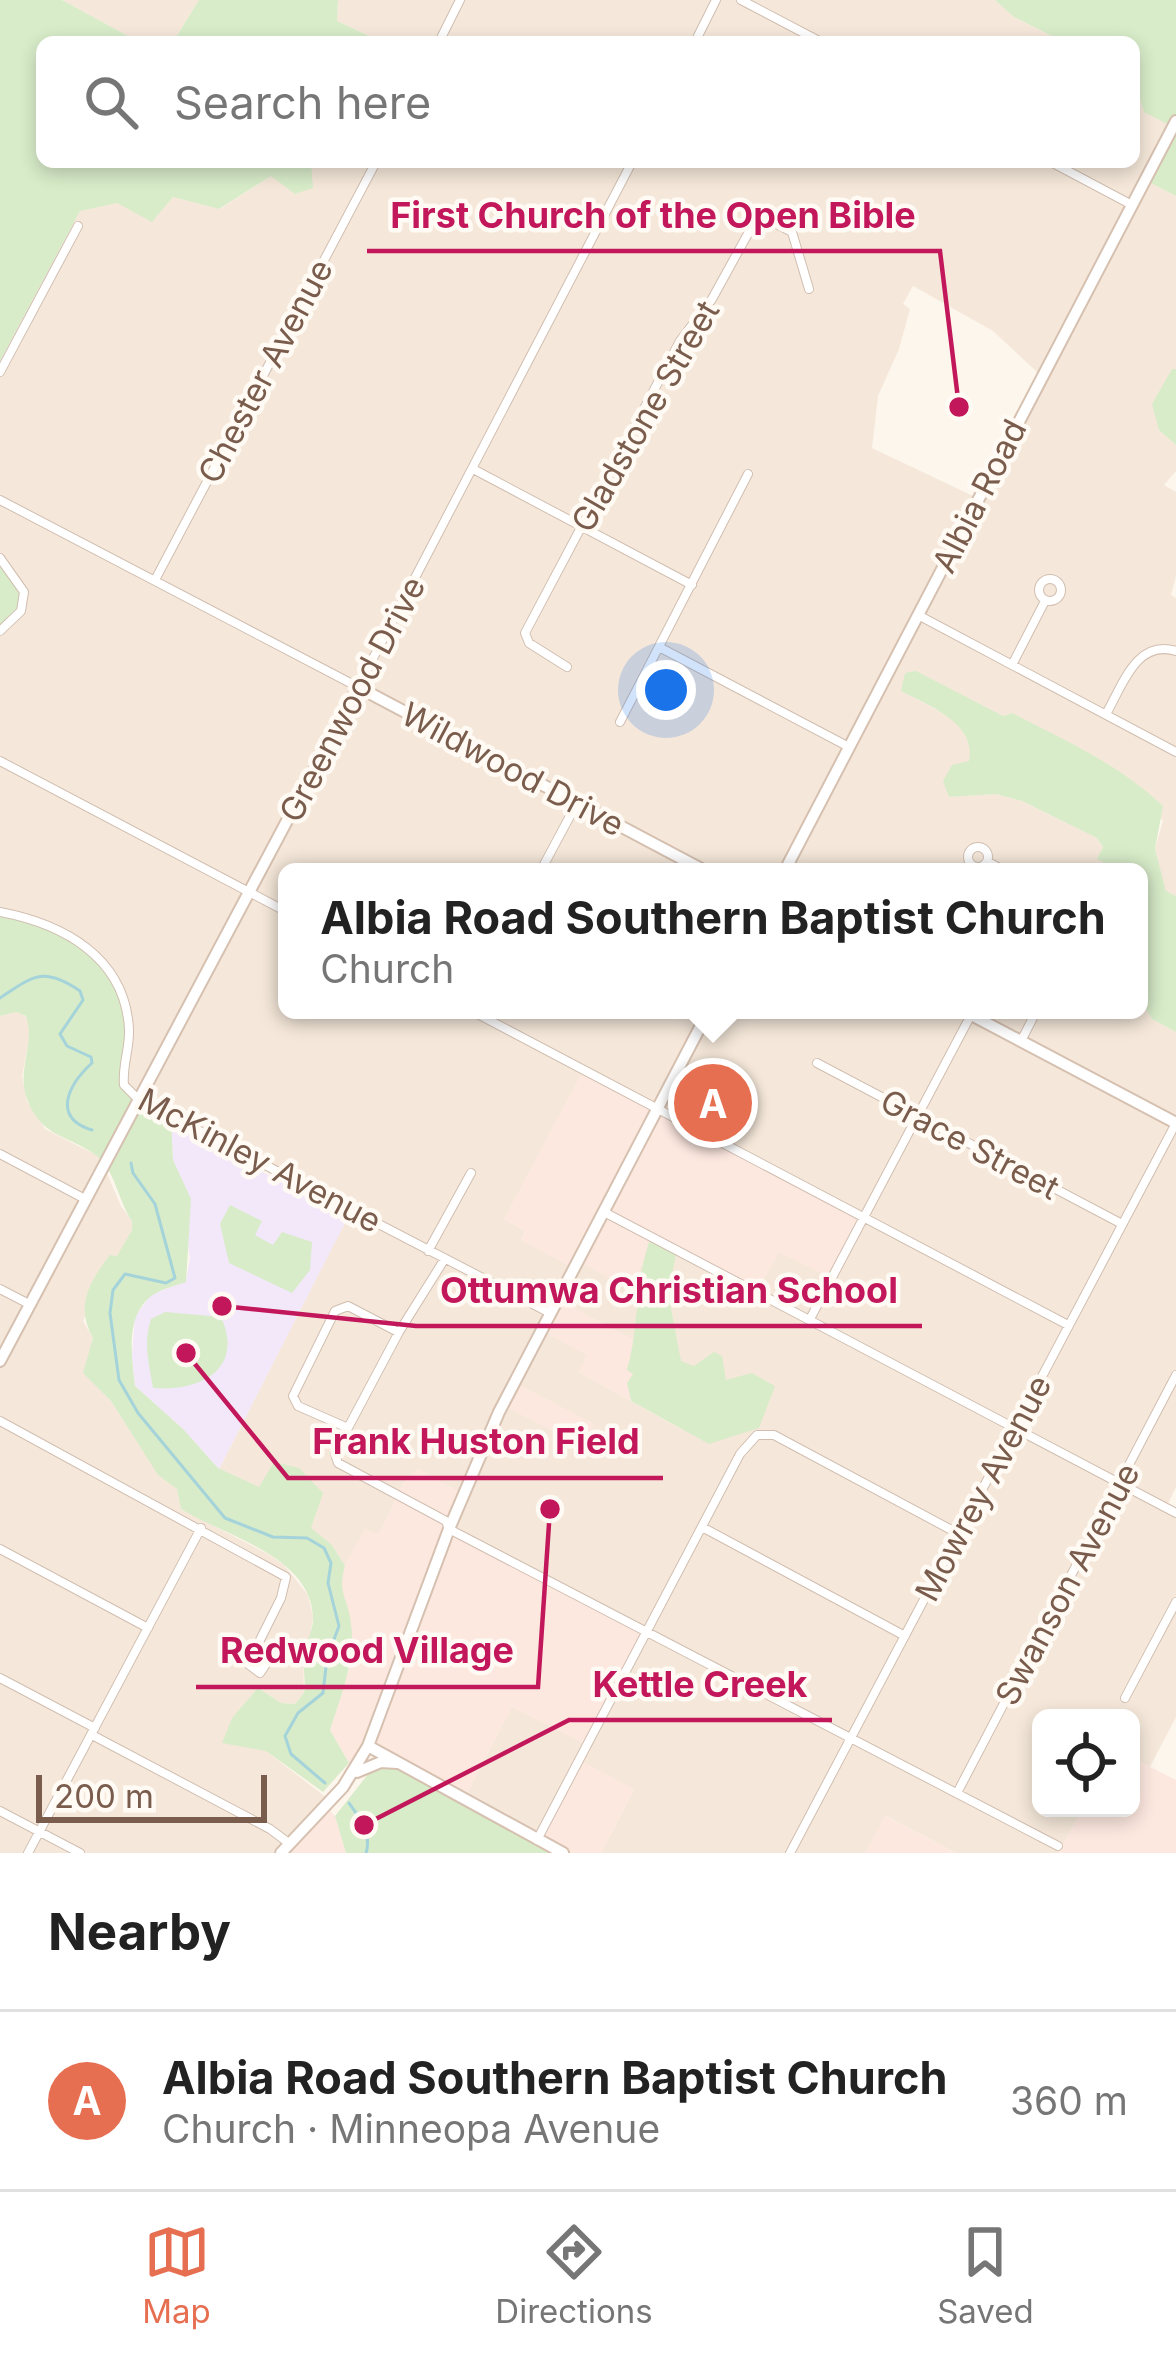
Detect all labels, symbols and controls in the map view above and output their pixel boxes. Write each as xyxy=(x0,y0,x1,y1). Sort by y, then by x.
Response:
search box xyxy=(36,36,1140,168)
icon: search xyxy=(78,69,144,135)
text: Search here xyxy=(174,75,431,130)
callout: First Church of the Open Bible xyxy=(367,179,940,251)
text: First Church of the Open Bible xyxy=(390,193,916,237)
street label: Chester Avenue xyxy=(189,252,341,490)
street label: Gladstone Street xyxy=(563,293,727,539)
street label: Albia Road xyxy=(923,413,1035,579)
street label: Greenwood Drive xyxy=(271,570,433,828)
your location xyxy=(636,660,696,720)
street label: Wildwood Drive xyxy=(395,694,631,844)
popup xyxy=(278,863,1148,1019)
text: Albia Road Southern Baptist Church xyxy=(320,890,1106,945)
text: Church xyxy=(320,945,454,992)
pin: A xyxy=(674,1058,752,1148)
street label: McKinley Avenue xyxy=(132,1079,388,1241)
street label: Grace Street xyxy=(874,1080,1066,1208)
callout: Ottumwa Christian School xyxy=(416,1254,922,1326)
text: Ottumwa Christian School xyxy=(440,1268,898,1312)
street label: Mowrey Avenue xyxy=(907,1368,1059,1608)
callout: Frank Huston Field xyxy=(288,1406,663,1478)
text: Frank Huston Field xyxy=(312,1419,640,1463)
street label: Swanson Avenue xyxy=(986,1456,1148,1712)
callout: Redwood Village xyxy=(196,1615,538,1687)
text: Redwood Village xyxy=(220,1628,514,1672)
callout: Kettle Creek xyxy=(569,1648,832,1720)
text: Kettle Creek xyxy=(592,1662,808,1706)
map controls xyxy=(1032,1709,1140,1817)
button: locate xyxy=(1032,1709,1140,1817)
scale bar xyxy=(36,1769,267,1822)
text: 200 m xyxy=(54,1776,154,1816)
text: Nearby xyxy=(48,1901,231,1962)
text: Albia Road Southern Baptist Church xyxy=(162,2050,947,2105)
text: A xyxy=(72,2077,102,2124)
text: 360 m xyxy=(1010,2077,1128,2124)
text: Church · Minneopa Avenue xyxy=(162,2105,660,2152)
tab: Map xyxy=(142,2219,211,2331)
tab: Directions xyxy=(495,2219,653,2331)
tab: Saved xyxy=(937,2219,1034,2331)

